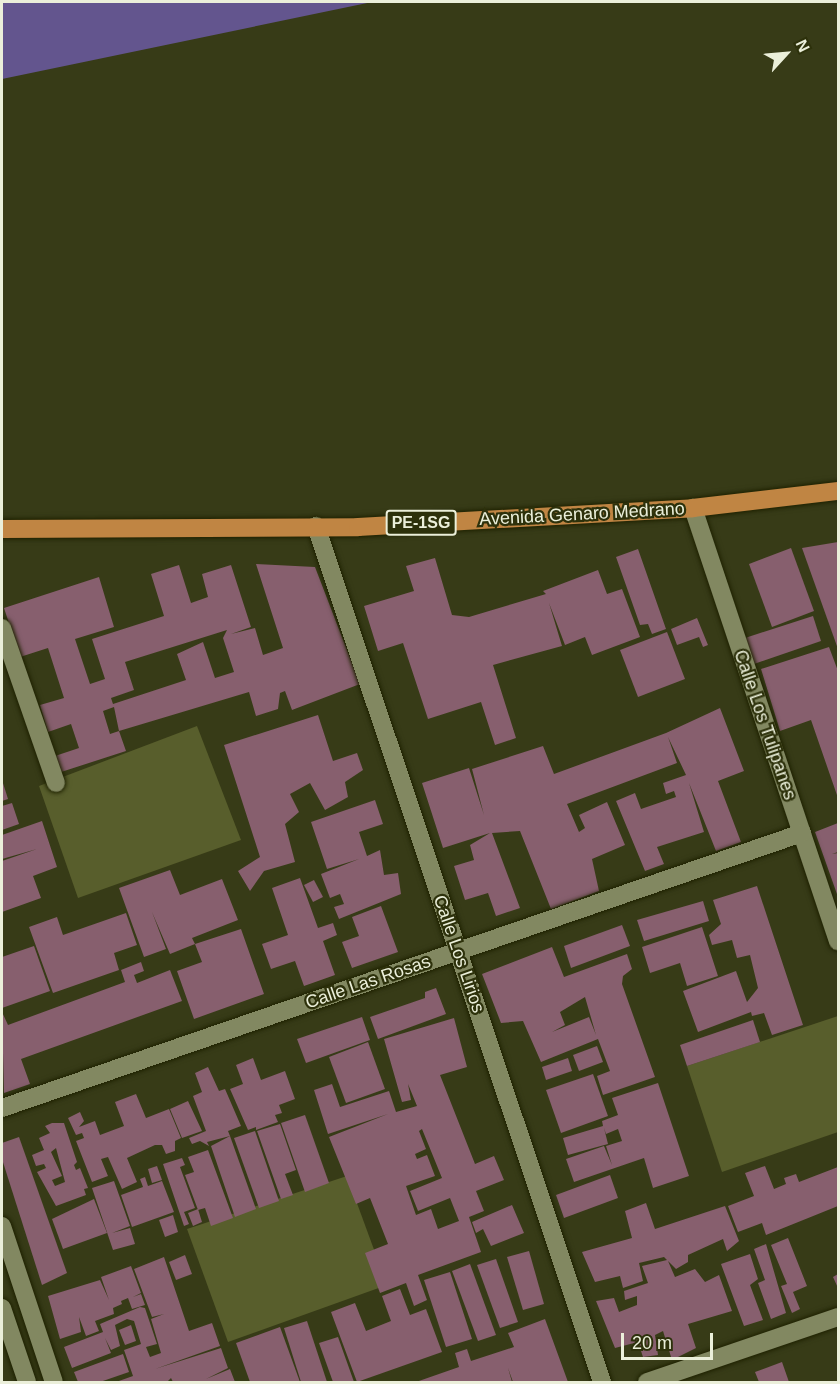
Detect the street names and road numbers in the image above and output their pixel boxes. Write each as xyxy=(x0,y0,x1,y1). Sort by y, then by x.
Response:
street label: Avenida Genaro Medrano xyxy=(479,498,685,530)
road number: PE-1SG xyxy=(385,510,457,536)
street label: Calle Los Tulipanes xyxy=(729,647,801,803)
street label: Calle Los Lirios xyxy=(429,892,489,1016)
street label: Calle Las Rosas xyxy=(303,950,433,1014)

